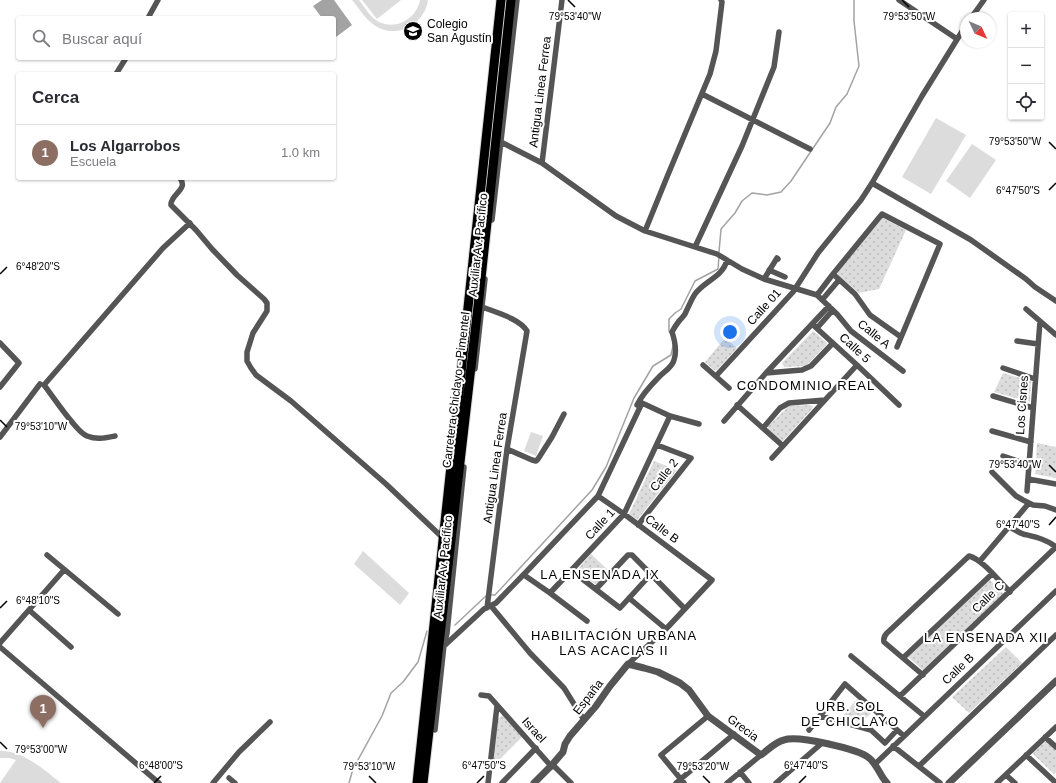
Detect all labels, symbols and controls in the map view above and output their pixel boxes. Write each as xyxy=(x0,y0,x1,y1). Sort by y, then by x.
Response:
text: 79°53'40"W xyxy=(549,11,602,22)
text: 79°53'50"W xyxy=(883,11,936,22)
north arrow xyxy=(960,12,996,48)
map controls xyxy=(1008,12,1044,120)
button: + xyxy=(1008,12,1044,48)
search box xyxy=(16,16,336,60)
place label: Colegio San Agustín xyxy=(427,17,492,45)
school or university icon: Colegio San Agustín xyxy=(402,20,424,42)
icon: search xyxy=(30,27,52,49)
text: Buscar aquí xyxy=(62,30,142,47)
street label: Antigua Linea Ferrea xyxy=(526,35,554,148)
button: − xyxy=(1008,48,1044,84)
button: locate xyxy=(1008,84,1044,120)
text: Cerca xyxy=(32,88,79,107)
text: 79°53'50"W xyxy=(989,136,1042,147)
text: Los Algarrobos xyxy=(70,137,180,154)
text: 1 xyxy=(41,145,49,160)
text: 1.0 km xyxy=(281,145,320,160)
text: Escuela xyxy=(70,154,116,169)
text: 6°47'50"S xyxy=(996,185,1040,196)
street label: Auxiliar Av. Pacífico xyxy=(466,192,490,298)
text: 6°48'20"S xyxy=(16,261,60,272)
street label: Calle 01 xyxy=(744,286,784,328)
street label: Carretera Chiclayo - Pimentel xyxy=(439,311,473,469)
street label: Calle A xyxy=(855,317,893,351)
your location xyxy=(720,322,740,342)
street label: Calle 5 xyxy=(837,330,874,366)
street label: Los Cisnes xyxy=(1013,375,1031,435)
district label: CONDOMINIO REAL xyxy=(737,378,875,393)
street label: Antigua Linea Ferrea xyxy=(480,411,510,524)
text: 79°53'10"W xyxy=(15,421,68,432)
street label: Calle 2 xyxy=(647,456,681,494)
text: 79°53'40"W xyxy=(989,459,1042,470)
street label: Calle 1 xyxy=(582,505,618,542)
street label: Calle B xyxy=(642,512,682,546)
street label: Auxiliar Av. Pacífico xyxy=(431,514,455,620)
text: 6°47'40"S xyxy=(996,519,1040,530)
district label: LA ENSENADA IX xyxy=(540,567,660,582)
street label: Calle C xyxy=(969,578,1007,616)
text: 6°48'10"S xyxy=(16,595,60,606)
district label: HABILITACIÓN URBANA LAS ACACIAS II xyxy=(531,628,697,658)
district label: LA ENSENADA XII xyxy=(924,630,1048,645)
street label: Calle B xyxy=(939,651,977,687)
street label: España xyxy=(570,676,606,717)
pin: 1 xyxy=(30,695,56,728)
district label: URB. SOL DE CHICLAYO xyxy=(801,699,899,729)
street label: Grecia xyxy=(725,712,762,744)
street label: Israel xyxy=(519,714,549,746)
text: 79°53'00"W xyxy=(15,744,68,755)
text: 6°48'00"S xyxy=(139,760,183,771)
text: 6°47'50"S xyxy=(462,760,506,771)
text: 6°47'40"S xyxy=(784,760,828,771)
text: 79°53'10"W xyxy=(343,761,396,772)
text: 79°53'20"W xyxy=(677,761,730,772)

